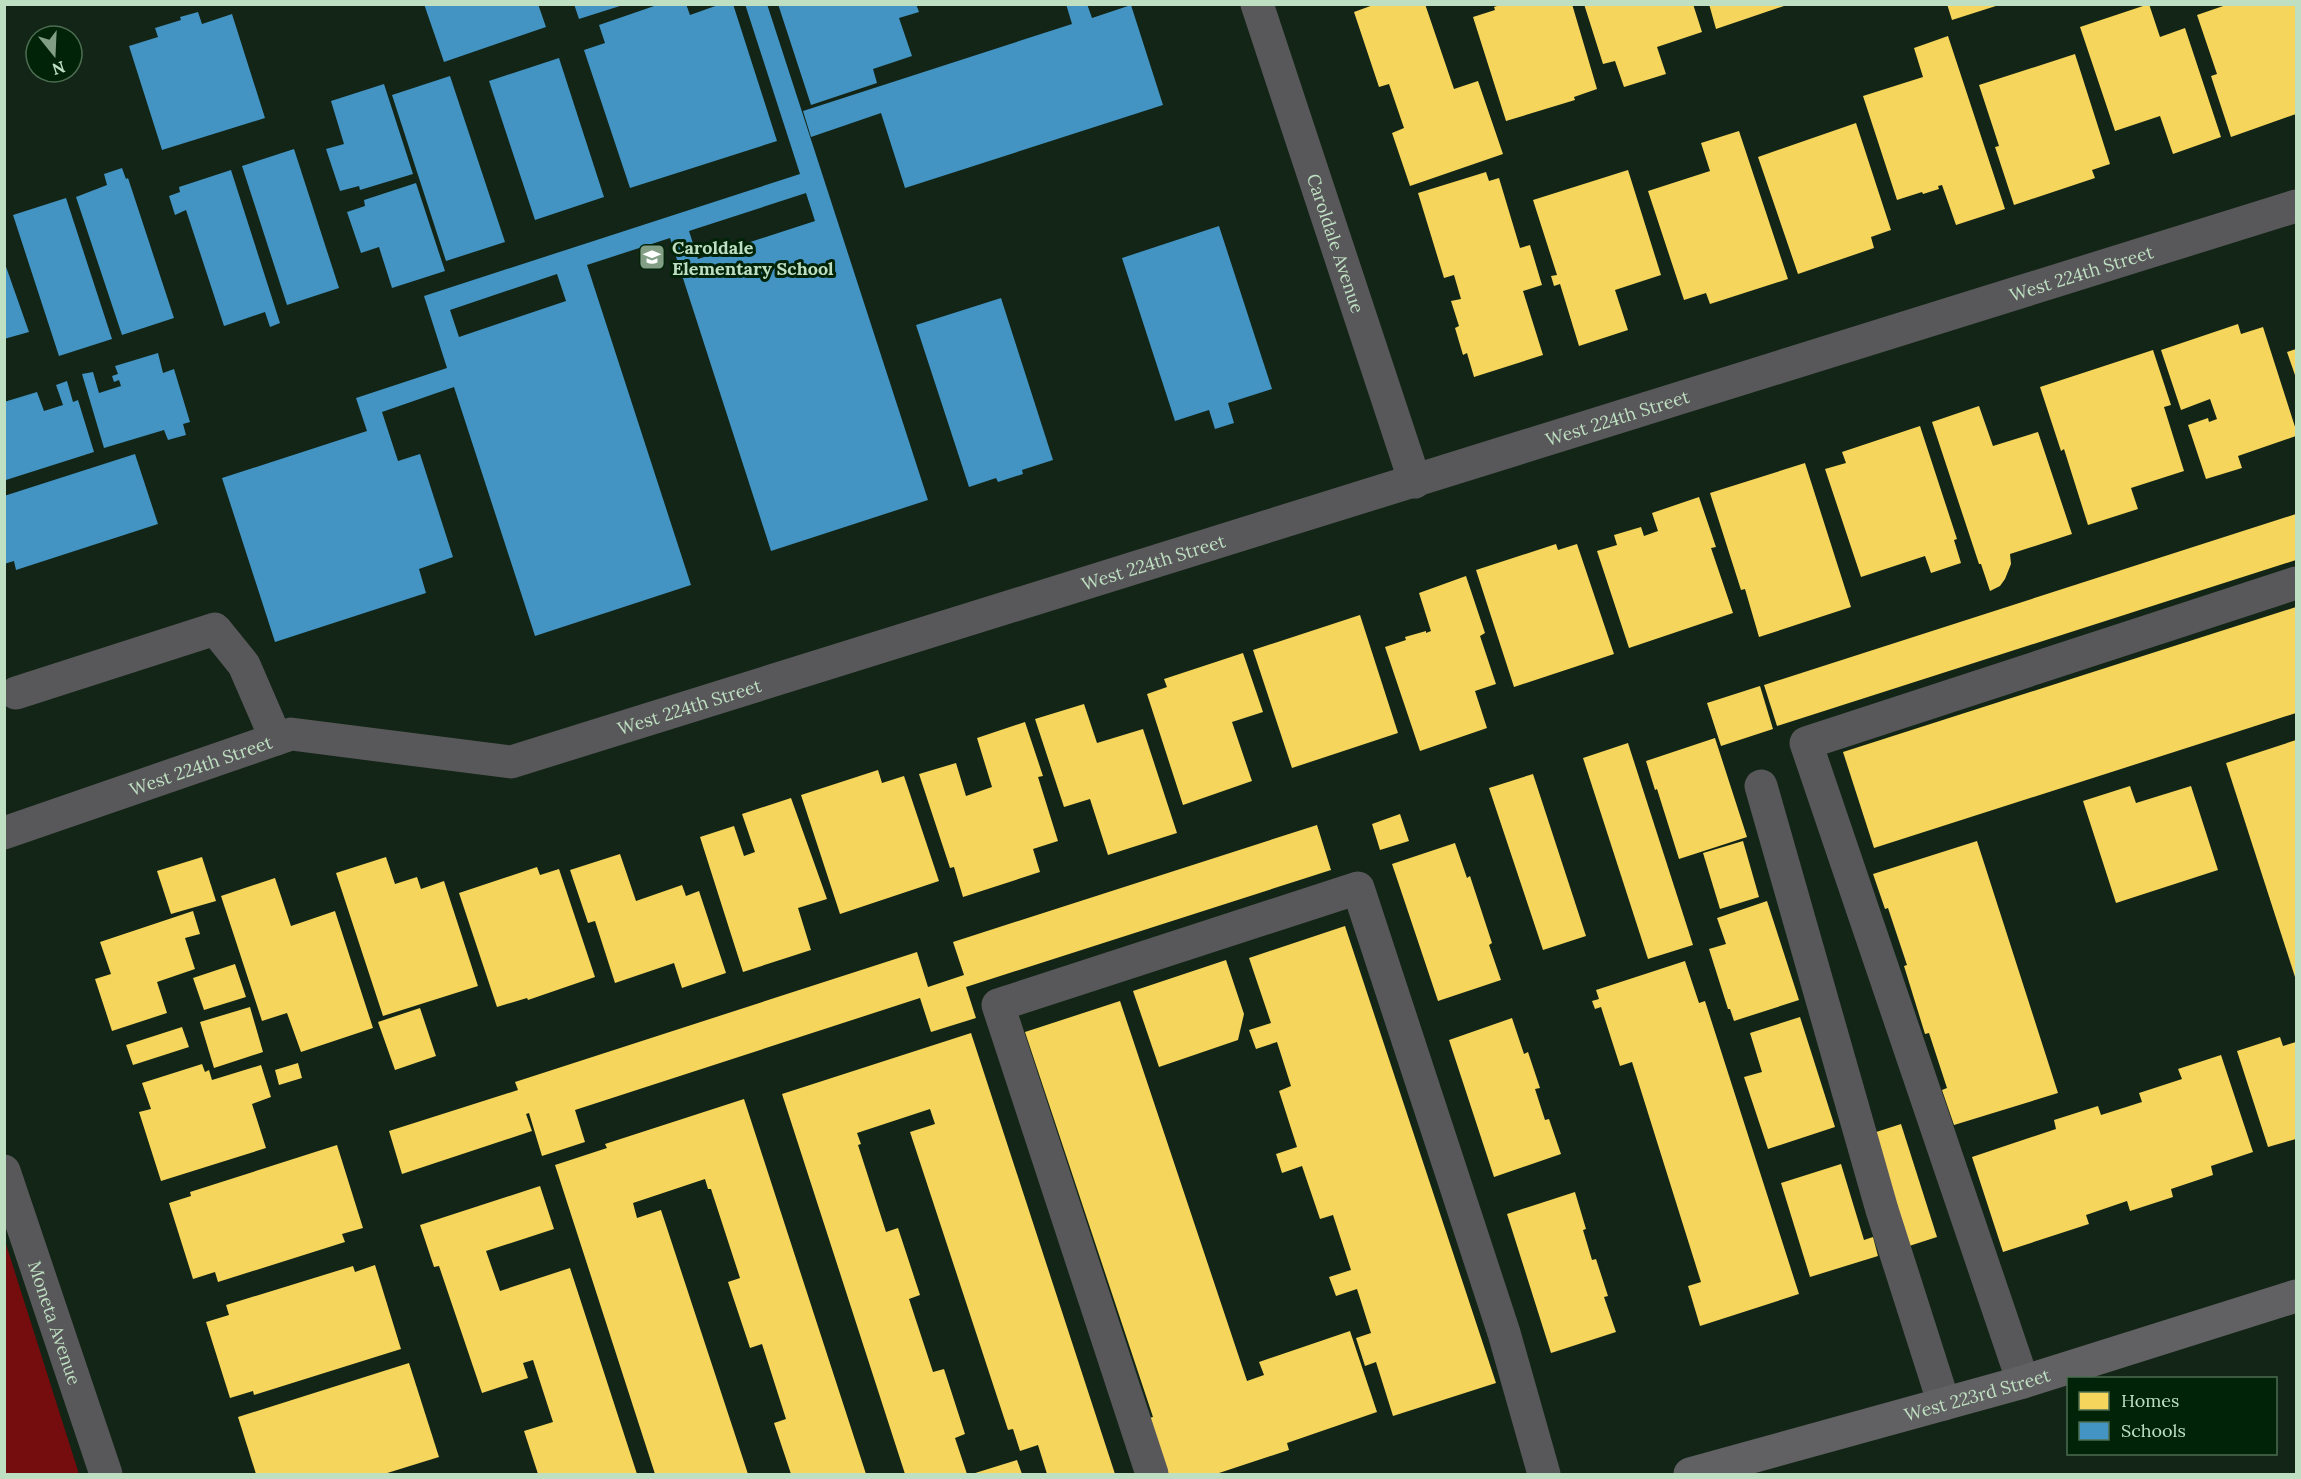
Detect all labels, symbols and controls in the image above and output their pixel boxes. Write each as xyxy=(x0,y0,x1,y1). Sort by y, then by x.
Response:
north arrow xyxy=(24,24,84,84)
text: N xyxy=(50,57,68,80)
street label: Caroldale Avenue xyxy=(1302,171,1370,316)
place label: Caroldale Elementary School xyxy=(672,236,834,280)
street label: West 224th Street xyxy=(2007,240,2156,306)
school or university icon: Caroldale Elementary School xyxy=(637,242,667,272)
street label: West 224th Street xyxy=(1543,384,1692,451)
street label: West 224th Street xyxy=(1078,529,1228,595)
street label: West 224th Street xyxy=(614,673,764,740)
street label: West 224th Street xyxy=(126,730,275,800)
street label: Moneta Avenue xyxy=(23,1258,87,1388)
street label: West 223rd Street xyxy=(1902,1363,2053,1426)
legend xyxy=(2067,1377,2277,1455)
text: Homes xyxy=(2121,1389,2179,1412)
text: Schools xyxy=(2121,1419,2186,1442)

